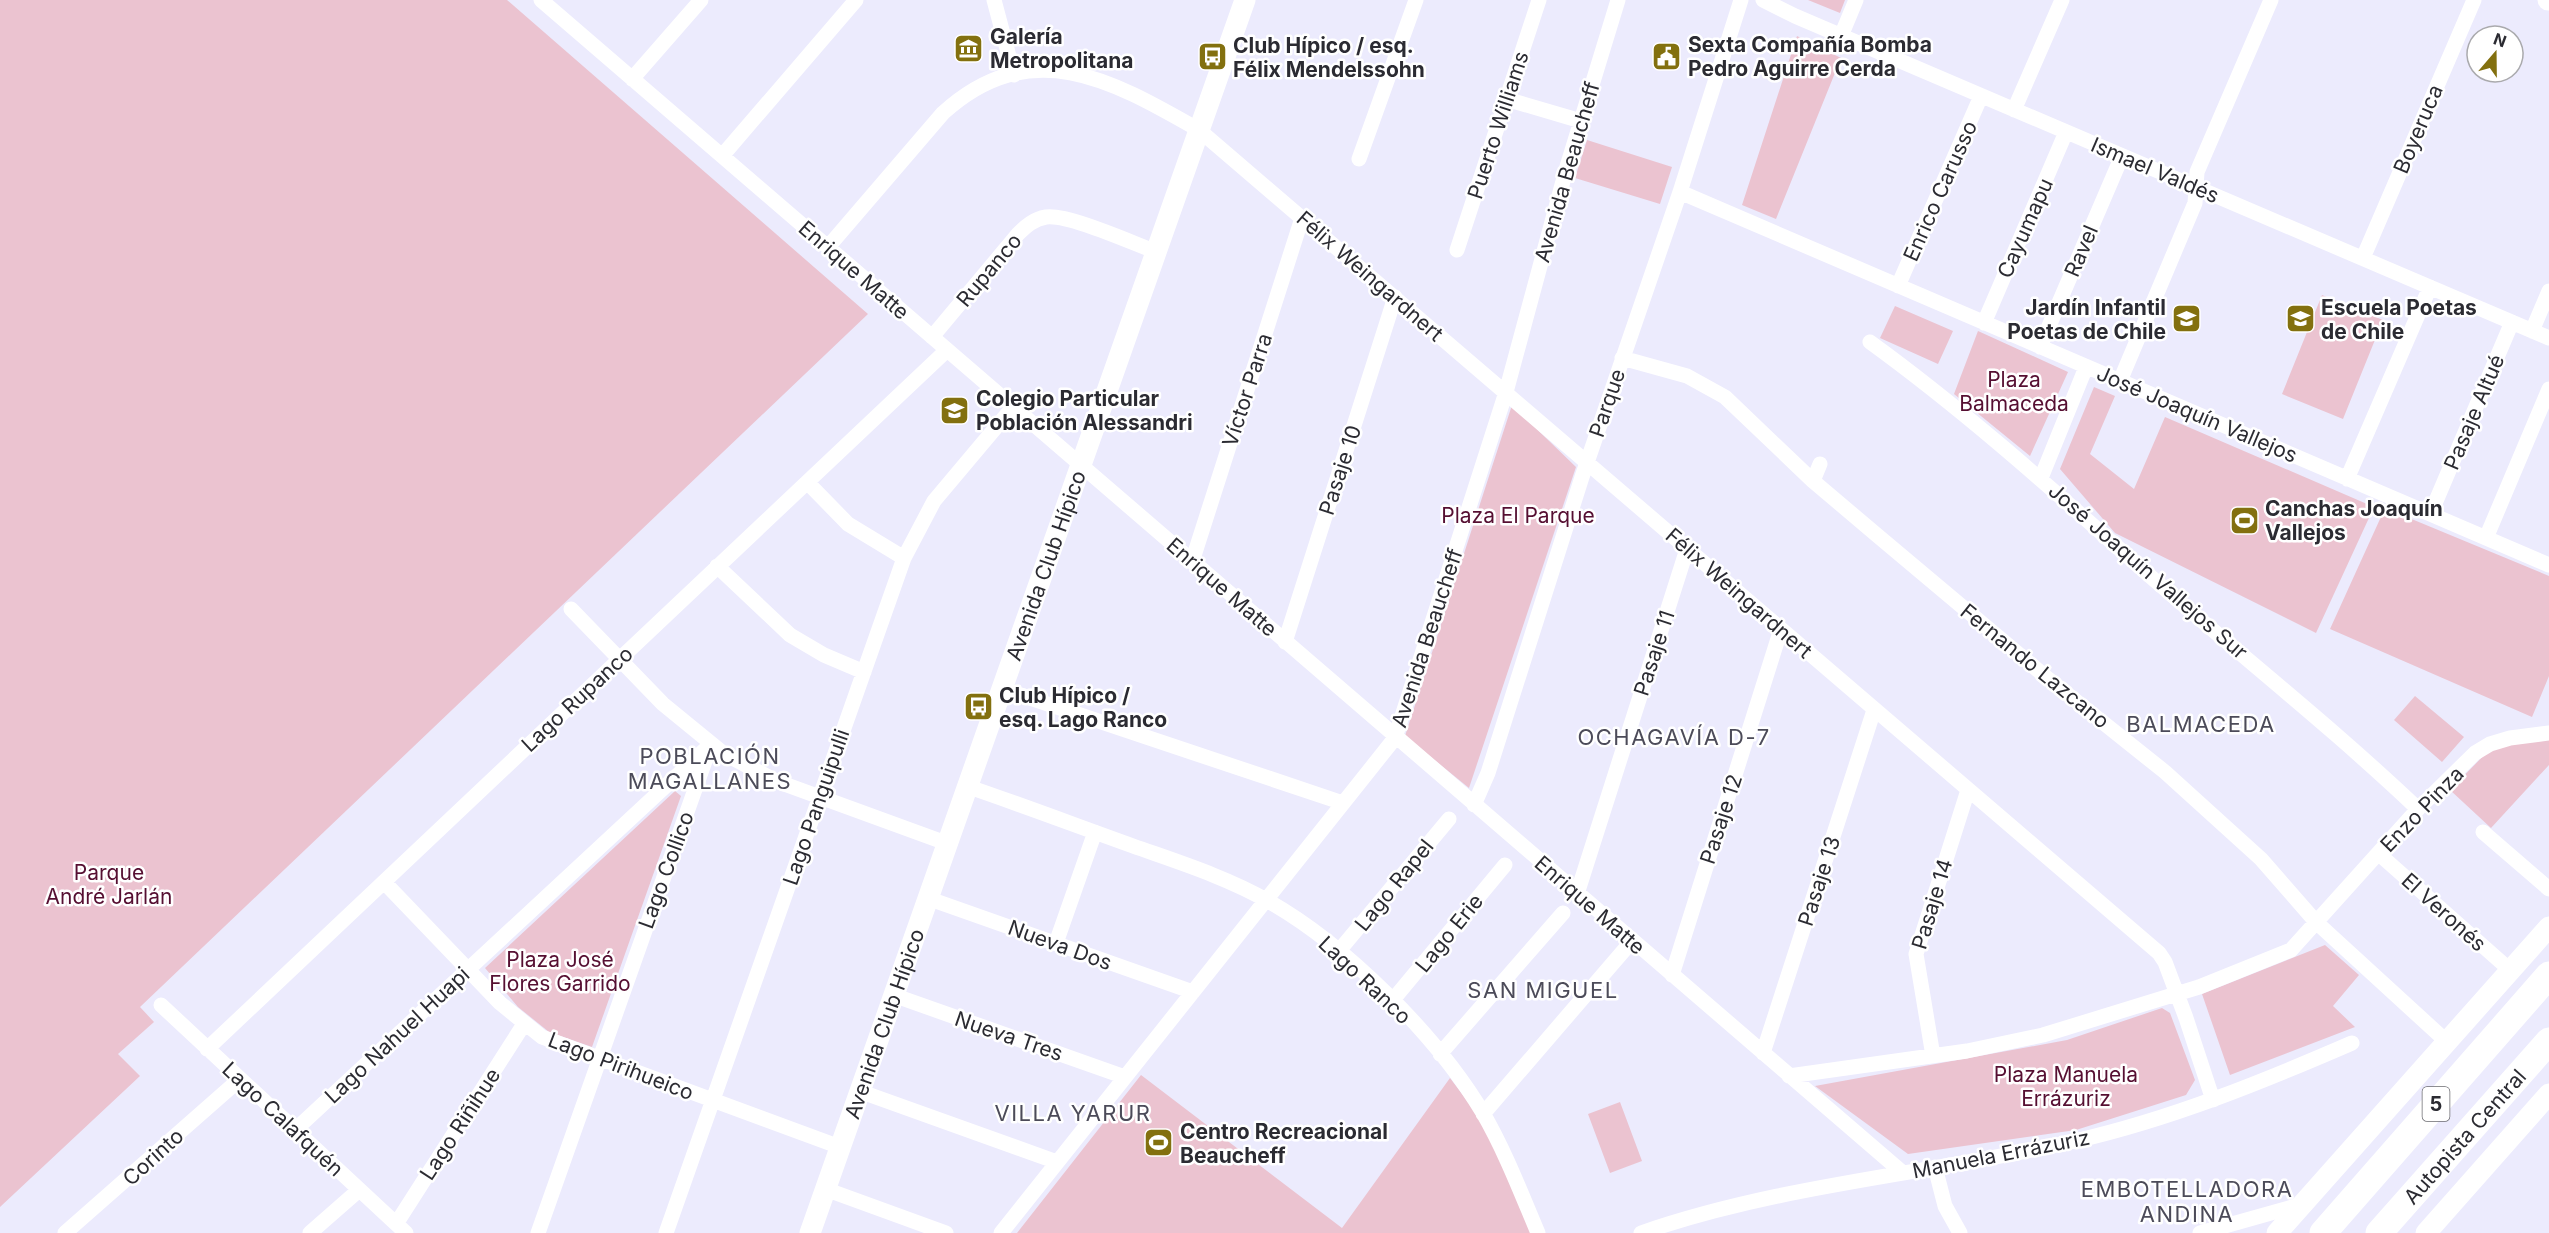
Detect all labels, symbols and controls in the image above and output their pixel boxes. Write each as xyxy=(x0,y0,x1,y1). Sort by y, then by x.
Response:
place label: Galería Metropolitana xyxy=(990,24,1133,73)
north arrow xyxy=(2465,24,2525,84)
text: N xyxy=(2491,28,2509,51)
museum icon: Galería Metropolitana xyxy=(953,32,985,64)
place label: Sexta Compañía Bomba Pedro Aguirre Cerda xyxy=(1688,32,1932,81)
place label: Club Hípico / esq. Félix Mendelssohn xyxy=(1233,33,1425,82)
public building icon: Sexta Compañía Bomba Pedro Aguirre Cerda xyxy=(1651,40,1683,72)
bus stop icon: Club Hípico / esq. Félix Mendelssohn xyxy=(1196,41,1228,73)
street label: Puerto Williams xyxy=(1462,48,1534,202)
street label: Avenida Beaucheff xyxy=(1529,79,1605,265)
street label: Boyeruca xyxy=(2388,81,2448,177)
street label: Enrico Carusso xyxy=(1898,117,1982,265)
street label: Ismael Valdés xyxy=(2087,132,2223,208)
street label: Cayumapu xyxy=(1992,174,2058,282)
street label: Félix Weingardnert xyxy=(1292,206,1448,346)
street label: Enrique Matte xyxy=(794,215,914,325)
street label: Ravel xyxy=(2059,221,2103,281)
street label: Rupanco xyxy=(951,228,1027,312)
place label: Jardín Infantil Poetas de Chile xyxy=(2007,295,2166,344)
place label: Escuela Poetas de Chile xyxy=(2321,295,2477,344)
school or university icon: Jardín Infantil Poetas de Chile xyxy=(2171,303,2203,335)
school or university icon: Escuela Poetas de Chile xyxy=(2284,303,2316,335)
street label: Víctor Parra xyxy=(1217,330,1277,450)
street label: Pasaje Altué xyxy=(2439,351,2509,473)
street label: José Joaquín Vallejos xyxy=(2093,360,2301,468)
street label: Parque xyxy=(1584,366,1630,440)
park label: Plaza Balmaceda xyxy=(1959,367,2069,416)
place label: Colegio Particular Población Alessandri xyxy=(976,386,1193,435)
school or university icon: Colegio Particular Población Alessandri xyxy=(939,394,971,426)
street label: Pasaje 10 xyxy=(1314,422,1366,518)
street label: Avenida Club Hípico xyxy=(1001,467,1091,664)
street label: José Joaquín Vallejos Sur xyxy=(2044,478,2253,664)
place label: Canchas Joaquín Vallejos xyxy=(2265,496,2443,545)
park label: Plaza El Parque xyxy=(1441,503,1595,528)
sports icon: Canchas Joaquín Vallejos xyxy=(2228,504,2260,536)
street label: Félix Weingardnert xyxy=(1661,523,1817,663)
street label: Enrique Matte xyxy=(1162,532,1282,642)
street label: Avenida Beaucheff xyxy=(1386,545,1468,731)
street label: Fernando Lazcano xyxy=(1956,598,2114,734)
street label: Pasaje 11 xyxy=(1628,607,1680,699)
street label: Lago Rupanco xyxy=(516,641,638,757)
place label: Club Hípico / esq. Lago Ranco xyxy=(999,683,1167,732)
bus stop icon: Club Hípico / esq. Lago Ranco xyxy=(962,691,994,723)
district label: BALMACEDA xyxy=(2126,711,2276,737)
district label: OCHAGAVÍA D-7 xyxy=(1577,724,1771,750)
street label: Lago Panguipulli xyxy=(778,726,854,888)
district label: POBLACIÓN MAGALLANES xyxy=(628,743,792,794)
street label: Enzo Pinza xyxy=(2375,761,2469,857)
street label: Pasaje 12 xyxy=(1695,771,1747,867)
street label: Lago Collico xyxy=(633,808,699,932)
street label: Pasaje 13 xyxy=(1793,833,1845,929)
street label: Lago Rapel xyxy=(1350,834,1438,936)
street label: Enrique Matte xyxy=(1530,850,1650,960)
street label: Pasaje 14 xyxy=(1906,856,1958,952)
park label: Parque André Jarlán xyxy=(46,860,172,909)
street label: El Veronés xyxy=(2397,868,2491,956)
street label: Lago Erie xyxy=(1410,889,1488,977)
street label: Nueva Dos xyxy=(1005,915,1115,975)
street label: Avenida Club Hípico xyxy=(839,925,929,1122)
street label: Lago Ranco xyxy=(1314,931,1416,1029)
park label: Plaza José Flores Garrido xyxy=(489,947,631,996)
street label: Lago Nahuel Huapi xyxy=(320,962,474,1108)
district label: SAN MIGUEL xyxy=(1467,977,1619,1003)
street label: Nueva Tres xyxy=(952,1006,1066,1066)
street label: Lago Pirihueico xyxy=(545,1027,697,1105)
street label: Lago Calafquén xyxy=(217,1057,349,1181)
park label: Plaza Manuela Errázuriz xyxy=(1994,1062,2138,1111)
street label: Lago Riñihue xyxy=(415,1063,505,1185)
street label: Autopista Central xyxy=(2398,1064,2531,1209)
road number: 5 xyxy=(2422,1087,2450,1121)
district label: VILLA YARUR xyxy=(994,1100,1152,1126)
place label: Centro Recreacional Beaucheff xyxy=(1180,1119,1388,1168)
street label: Corinto xyxy=(118,1123,188,1191)
street label: Manuela Errázuriz xyxy=(1910,1125,2092,1183)
sports icon: Centro Recreacional Beaucheff xyxy=(1143,1127,1175,1159)
district label: EMBOTELLADORA ANDINA xyxy=(2081,1176,2293,1227)

